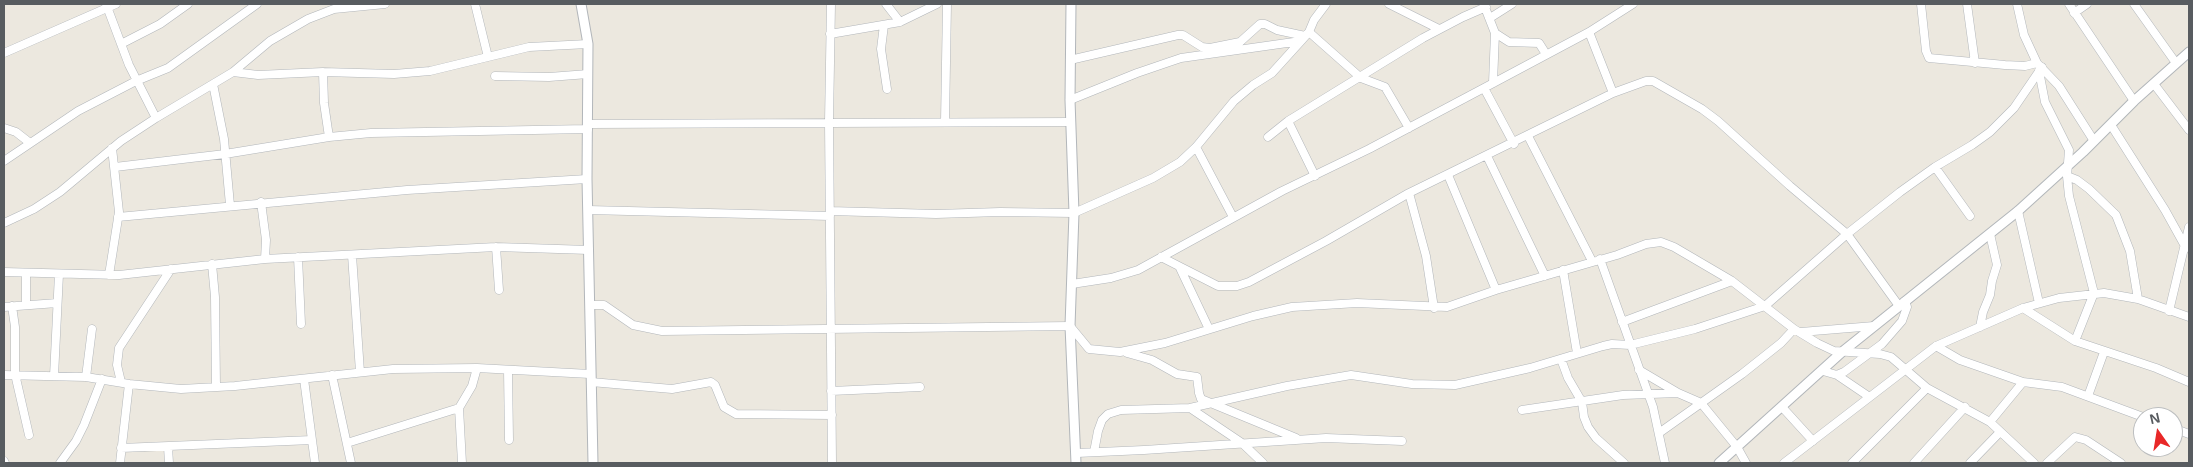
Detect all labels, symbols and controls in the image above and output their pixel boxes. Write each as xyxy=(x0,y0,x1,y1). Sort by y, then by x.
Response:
north arrow xyxy=(2133,407,2183,457)
text: N xyxy=(2148,409,2162,427)

